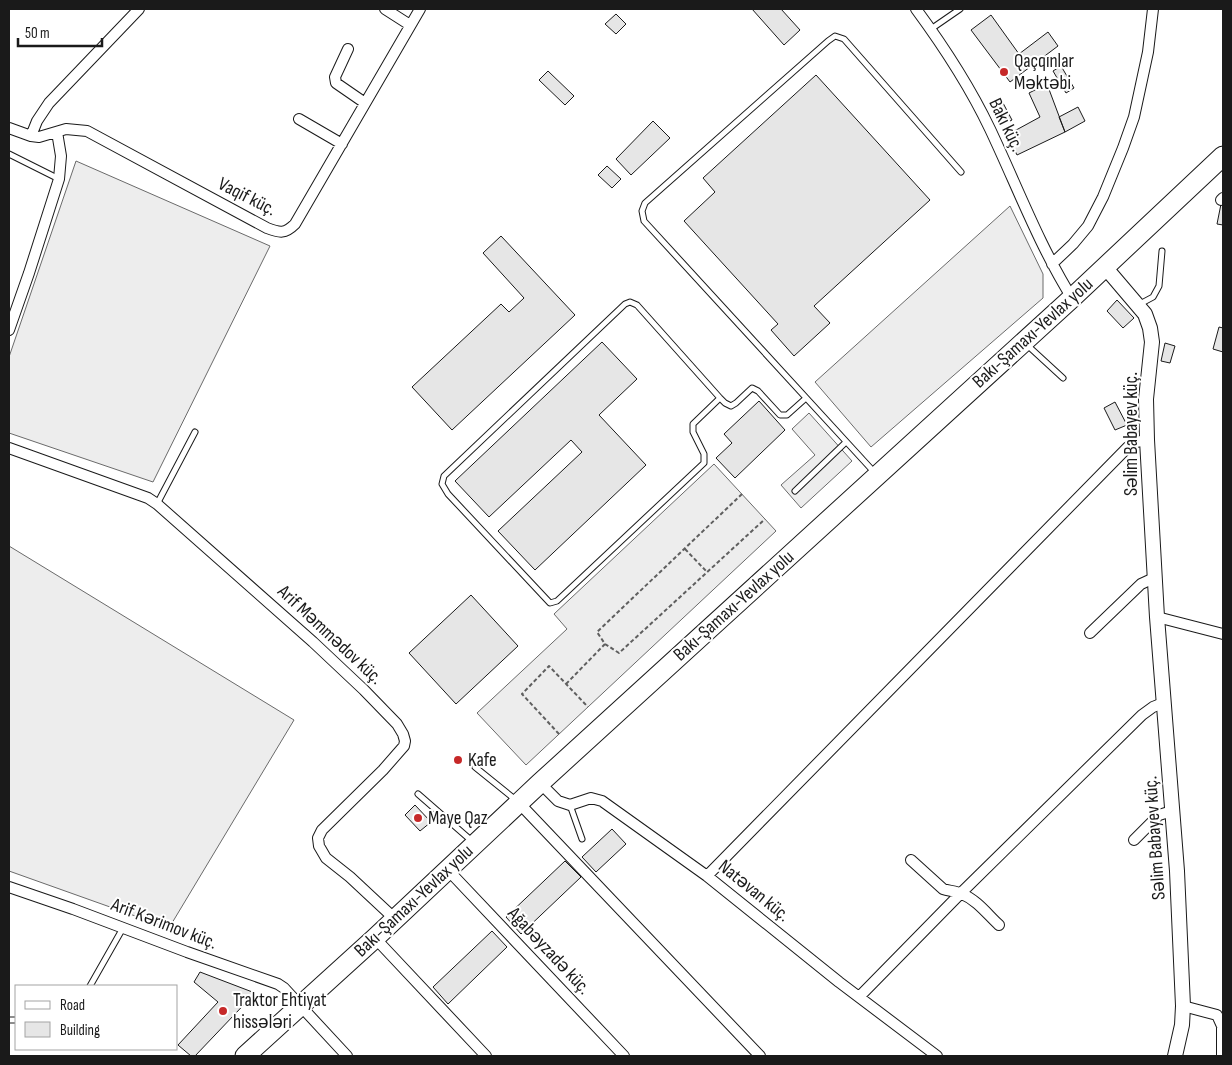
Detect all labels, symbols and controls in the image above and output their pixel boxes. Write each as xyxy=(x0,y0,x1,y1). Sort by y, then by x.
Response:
scale bar xyxy=(18,15,101,47)
text: 50 m xyxy=(25,24,50,43)
place label: Qaçqınlar Məktəbi xyxy=(1014,50,1074,95)
marker: Qaçqınlar Məktəbi xyxy=(998,66,1010,78)
street label: Bakı küç. xyxy=(983,95,1029,155)
street label: Vaqif küç. xyxy=(214,173,280,221)
street label: Bakı-Şamaxı-Yevlax yolu xyxy=(968,273,1098,393)
street label: Səlim Babayev küç. xyxy=(1120,372,1143,496)
street label: Bakı-Şamaxı-Yevlax yolu xyxy=(669,546,799,666)
street label: Arif Məmmədov küç. xyxy=(272,580,387,690)
place label: Kafe xyxy=(468,749,497,772)
marker: Kafe xyxy=(452,754,464,766)
street label: Səlim Babayev küç. xyxy=(1139,775,1171,901)
place label: Maye Qaz xyxy=(428,807,488,830)
marker: Maye Qaz xyxy=(412,812,424,824)
street label: Bakı-Şamaxı-Yevlax yolu xyxy=(350,840,478,962)
street label: Natəvan küç. xyxy=(713,855,795,927)
street label: Arif Kərimov küç. xyxy=(107,893,220,955)
street label: Ağabəyzadə küç. xyxy=(502,902,595,1000)
legend xyxy=(15,985,178,1050)
place label: Traktor Ehtiyat hissələri xyxy=(233,989,327,1034)
text: Road xyxy=(60,996,85,1015)
marker: Traktor Ehtiyat hissələri xyxy=(217,1005,229,1017)
text: Building xyxy=(60,1021,100,1040)

